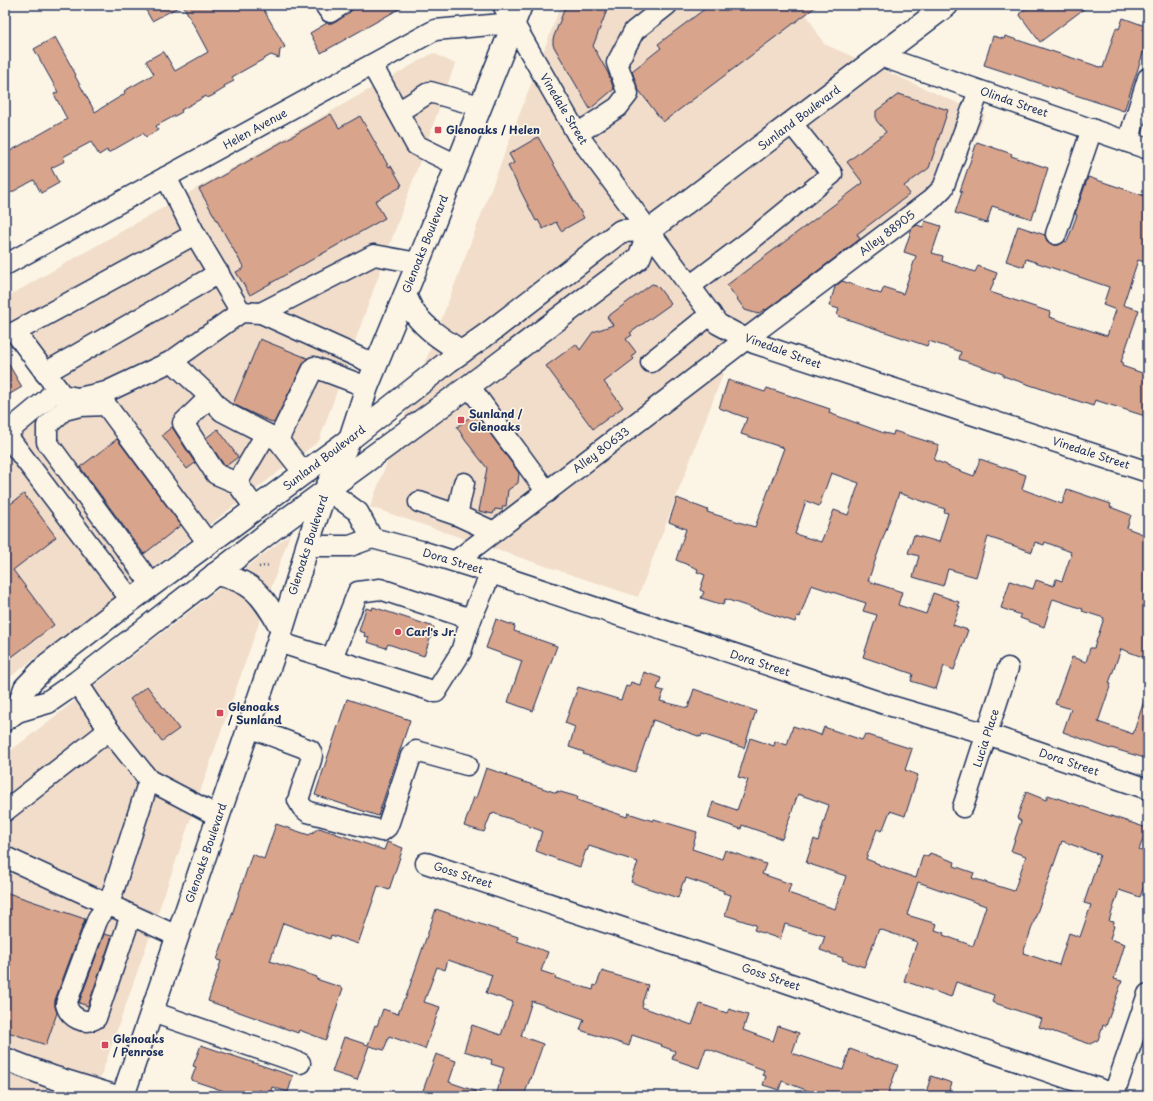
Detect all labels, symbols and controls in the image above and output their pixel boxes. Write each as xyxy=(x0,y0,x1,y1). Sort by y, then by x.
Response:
street label: Vinedale Street xyxy=(536,70,593,148)
street label: Sunland Boulevard xyxy=(754,81,844,154)
street label: Olinda Street xyxy=(978,82,1051,121)
street label: Helen Avenue xyxy=(220,104,290,153)
place label: Glenoaks / Helen xyxy=(446,121,540,138)
marker: Glenoaks / Helen xyxy=(433,125,443,135)
street label: Glenoaks Boulevard xyxy=(397,192,452,295)
street label: Alley 88905 xyxy=(855,206,918,259)
street label: Vinedale Street xyxy=(742,329,824,372)
place label: Sunland / Glenoaks xyxy=(469,405,523,435)
marker: Sunland / Glenoaks xyxy=(456,415,466,425)
street label: Sunland Boulevard xyxy=(279,421,369,494)
street label: Alley 80633 xyxy=(569,422,633,477)
street label: Vinedale Street xyxy=(1050,432,1133,473)
street label: Glenoaks Boulevard xyxy=(283,492,332,597)
street label: Dora Street xyxy=(421,543,486,578)
place label: Carl's Jr. xyxy=(406,623,456,640)
marker: Carl's Jr. xyxy=(393,627,403,637)
street label: Dora Street xyxy=(728,645,793,680)
place label: Glenoaks / Sunland xyxy=(227,698,282,728)
street label: Lucia Place xyxy=(968,707,1003,769)
marker: Glenoaks / Sunland xyxy=(215,708,225,718)
street label: Dora Street xyxy=(1037,743,1102,780)
street label: Glenoaks Boulevard xyxy=(180,800,231,905)
street label: Goss Street xyxy=(431,857,495,892)
street label: Goss Street xyxy=(739,959,803,995)
place label: Glenoaks / Penrose xyxy=(112,1030,164,1060)
marker: Glenoaks / Penrose xyxy=(100,1040,110,1050)

